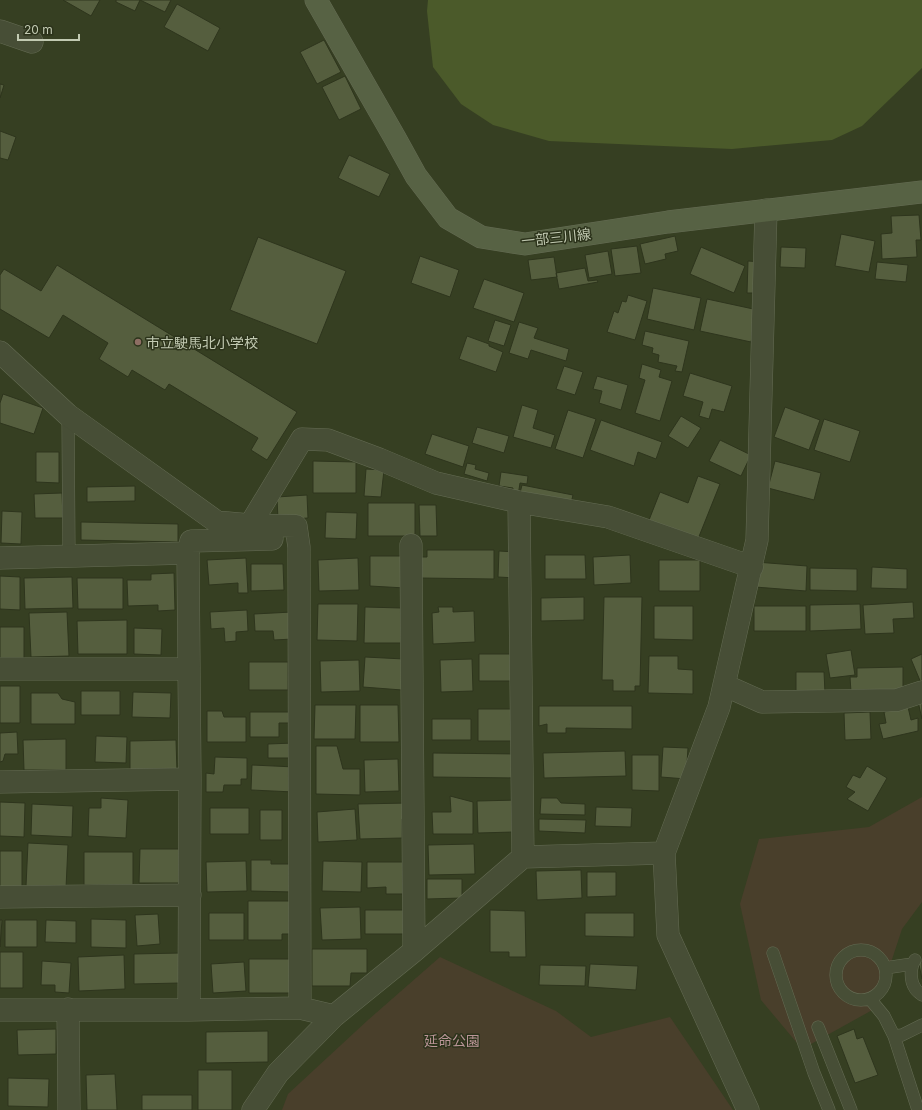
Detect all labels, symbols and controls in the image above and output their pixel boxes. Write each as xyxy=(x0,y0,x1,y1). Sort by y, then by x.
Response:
scale bar xyxy=(18,16,79,42)
text: 20 m xyxy=(24,22,53,37)
street label: 一部三川線 xyxy=(520,225,592,249)
place label: 市立駛馬北小学校 xyxy=(146,334,258,351)
marker: 市立駛馬北小学校 xyxy=(133,337,143,347)
park label: 延命公園 xyxy=(424,1032,480,1049)

